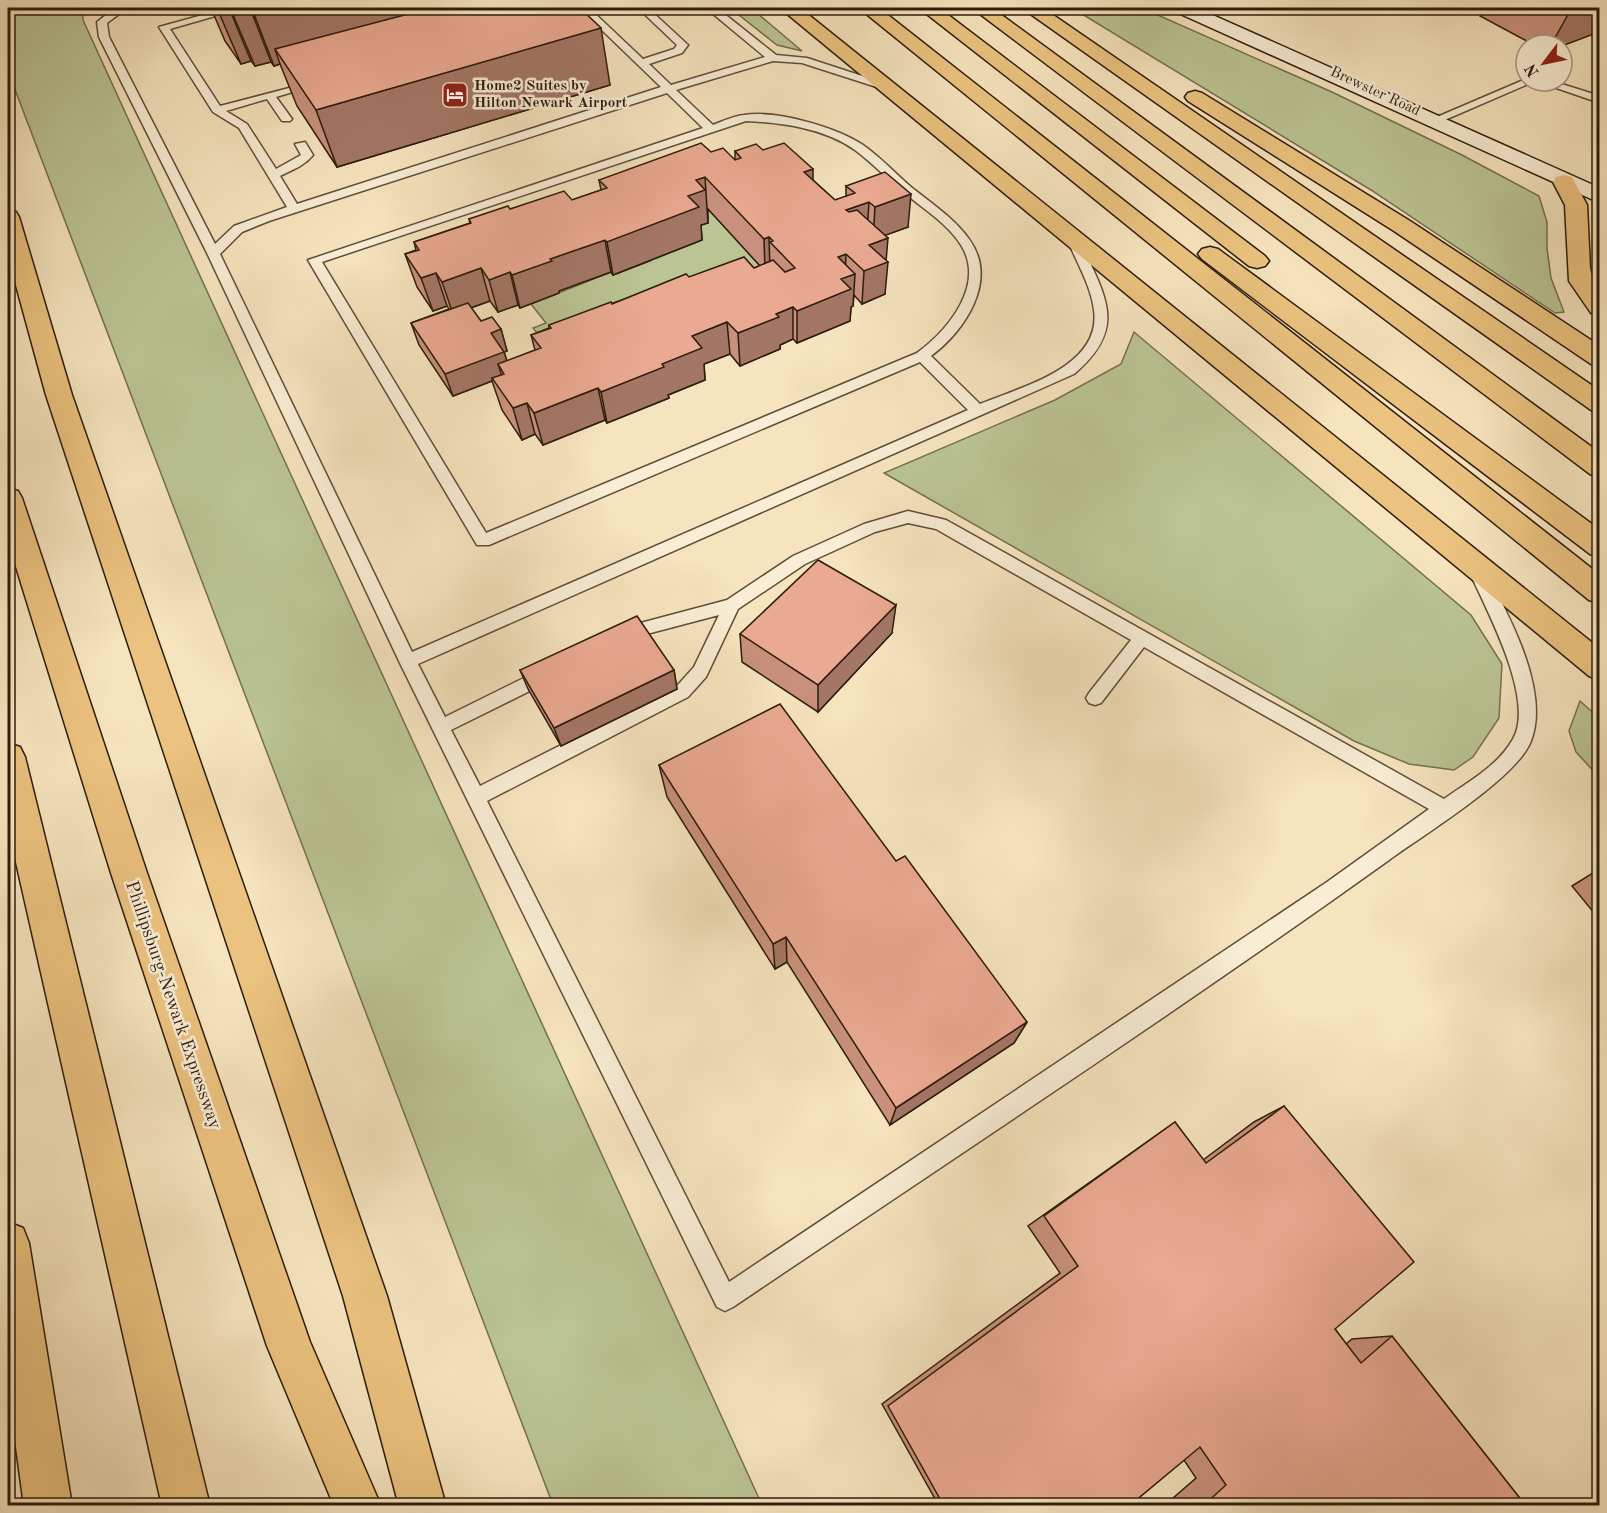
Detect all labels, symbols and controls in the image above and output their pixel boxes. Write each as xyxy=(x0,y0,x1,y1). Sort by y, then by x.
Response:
north arrow xyxy=(1514,33,1574,93)
text: N xyxy=(1523,60,1543,79)
street label: Brewster Road xyxy=(1328,65,1422,119)
place label: Home2 Suites by Hilton Newark Airport xyxy=(474,79,628,111)
hotel icon: Home2 Suites by Hilton Newark Airport xyxy=(440,80,470,110)
street label: Phillipsburg-Newark Expressway xyxy=(122,879,224,1132)

